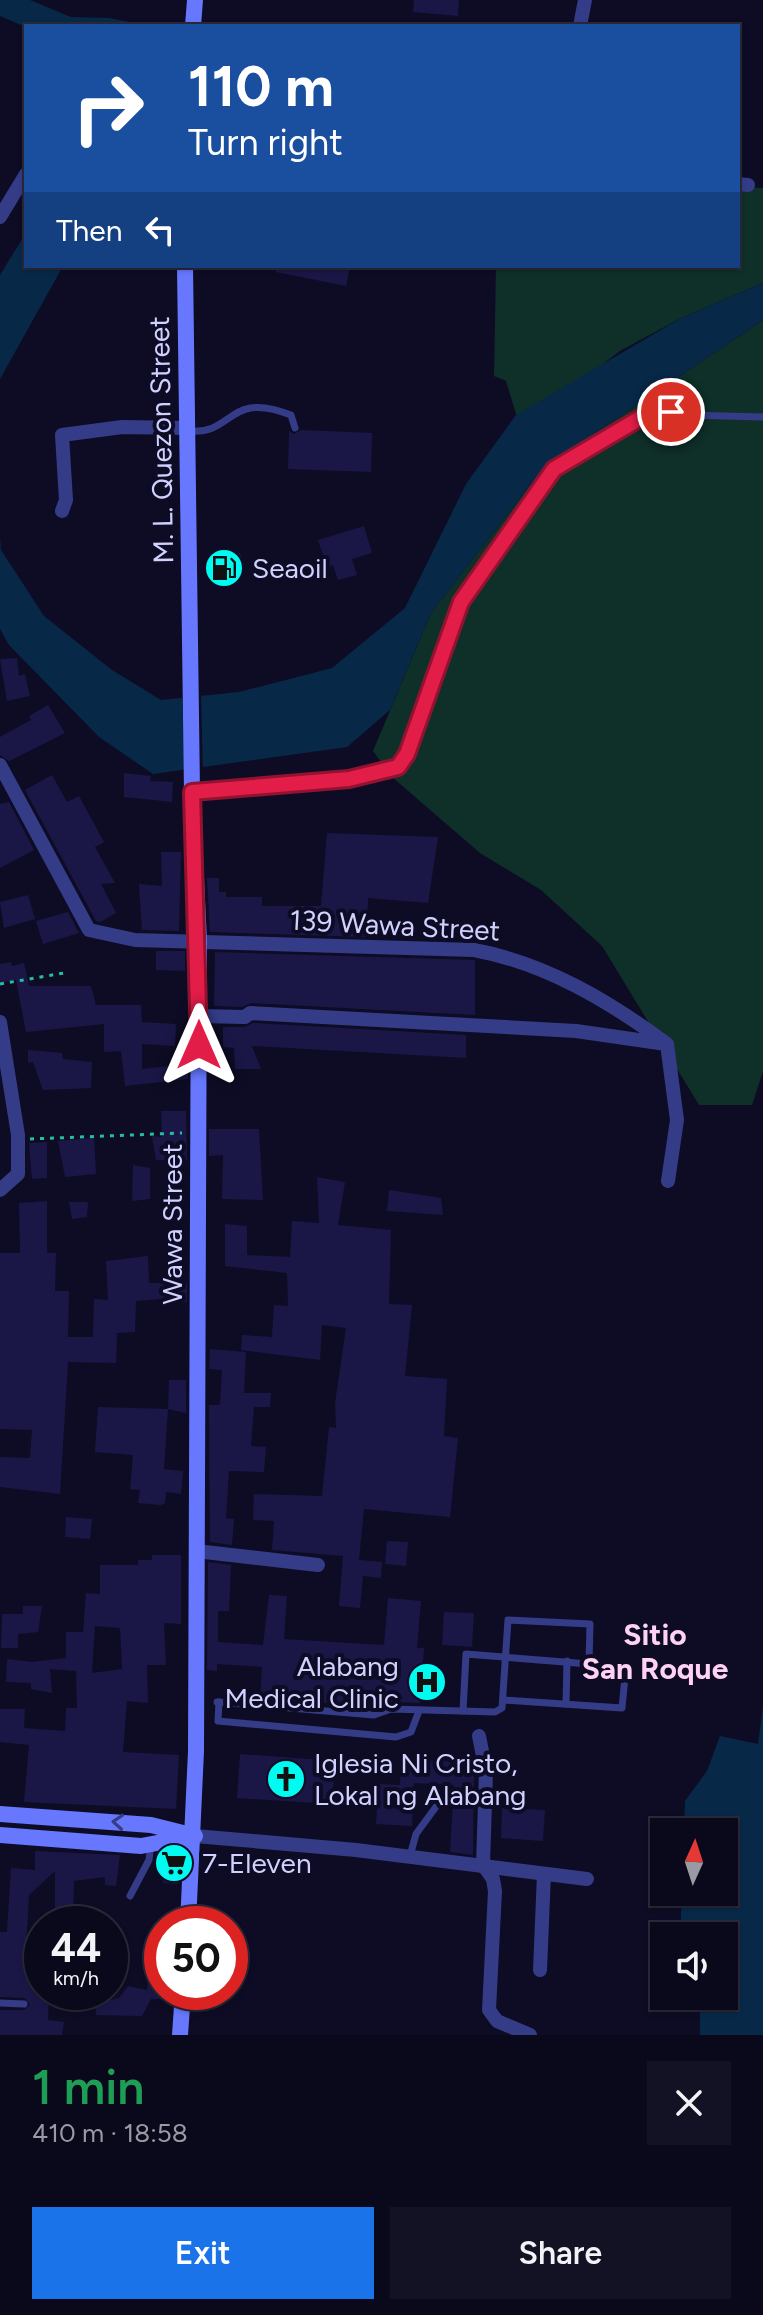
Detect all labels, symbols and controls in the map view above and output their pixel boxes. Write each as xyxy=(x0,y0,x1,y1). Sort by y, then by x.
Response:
text: 110 m xyxy=(188,53,334,120)
icon: right xyxy=(56,56,160,160)
text: Turn right xyxy=(188,121,343,164)
icon: left xyxy=(138,208,182,252)
text: Then xyxy=(56,212,122,249)
street label: M. L. Quezon Street xyxy=(142,316,180,564)
pin xyxy=(637,378,705,446)
icon: arrive xyxy=(649,390,693,434)
fuel station icon: Seaoil xyxy=(203,547,245,589)
place label: Seaoil xyxy=(252,551,328,585)
street label: 139 Wawa Street xyxy=(289,903,501,947)
position arrow xyxy=(157,1003,241,1087)
street label: Wawa Street xyxy=(155,1143,189,1305)
district label: Sitio San Roque xyxy=(582,1616,729,1687)
place label: Alabang Medical Clinic xyxy=(225,1649,399,1715)
hospital icon: Alabang Medical Clinic xyxy=(406,1661,448,1703)
place label: Iglesia Ni Cristo, Lokal ng Alabang xyxy=(314,1746,527,1812)
church icon: Iglesia Ni Cristo, Lokal ng Alabang xyxy=(265,1758,307,1800)
one-way arrow xyxy=(111,1814,124,1831)
north arrow xyxy=(650,1818,738,1906)
map controls xyxy=(650,1818,738,2010)
supermarket icon: 7-Eleven xyxy=(153,1842,195,1884)
place label: 7-Eleven xyxy=(202,1846,312,1880)
speed limit sign: 50 xyxy=(144,1906,248,2010)
button: sound xyxy=(650,1922,738,2010)
text: 44 xyxy=(51,1924,101,1972)
text: km/h xyxy=(53,1966,99,1990)
text: 1 min xyxy=(32,2058,144,2116)
button: close xyxy=(647,2061,731,2145)
text: 410 m · 18:58 xyxy=(32,2117,188,2149)
button: Exit xyxy=(32,2207,374,2299)
button: Share xyxy=(390,2207,731,2299)

